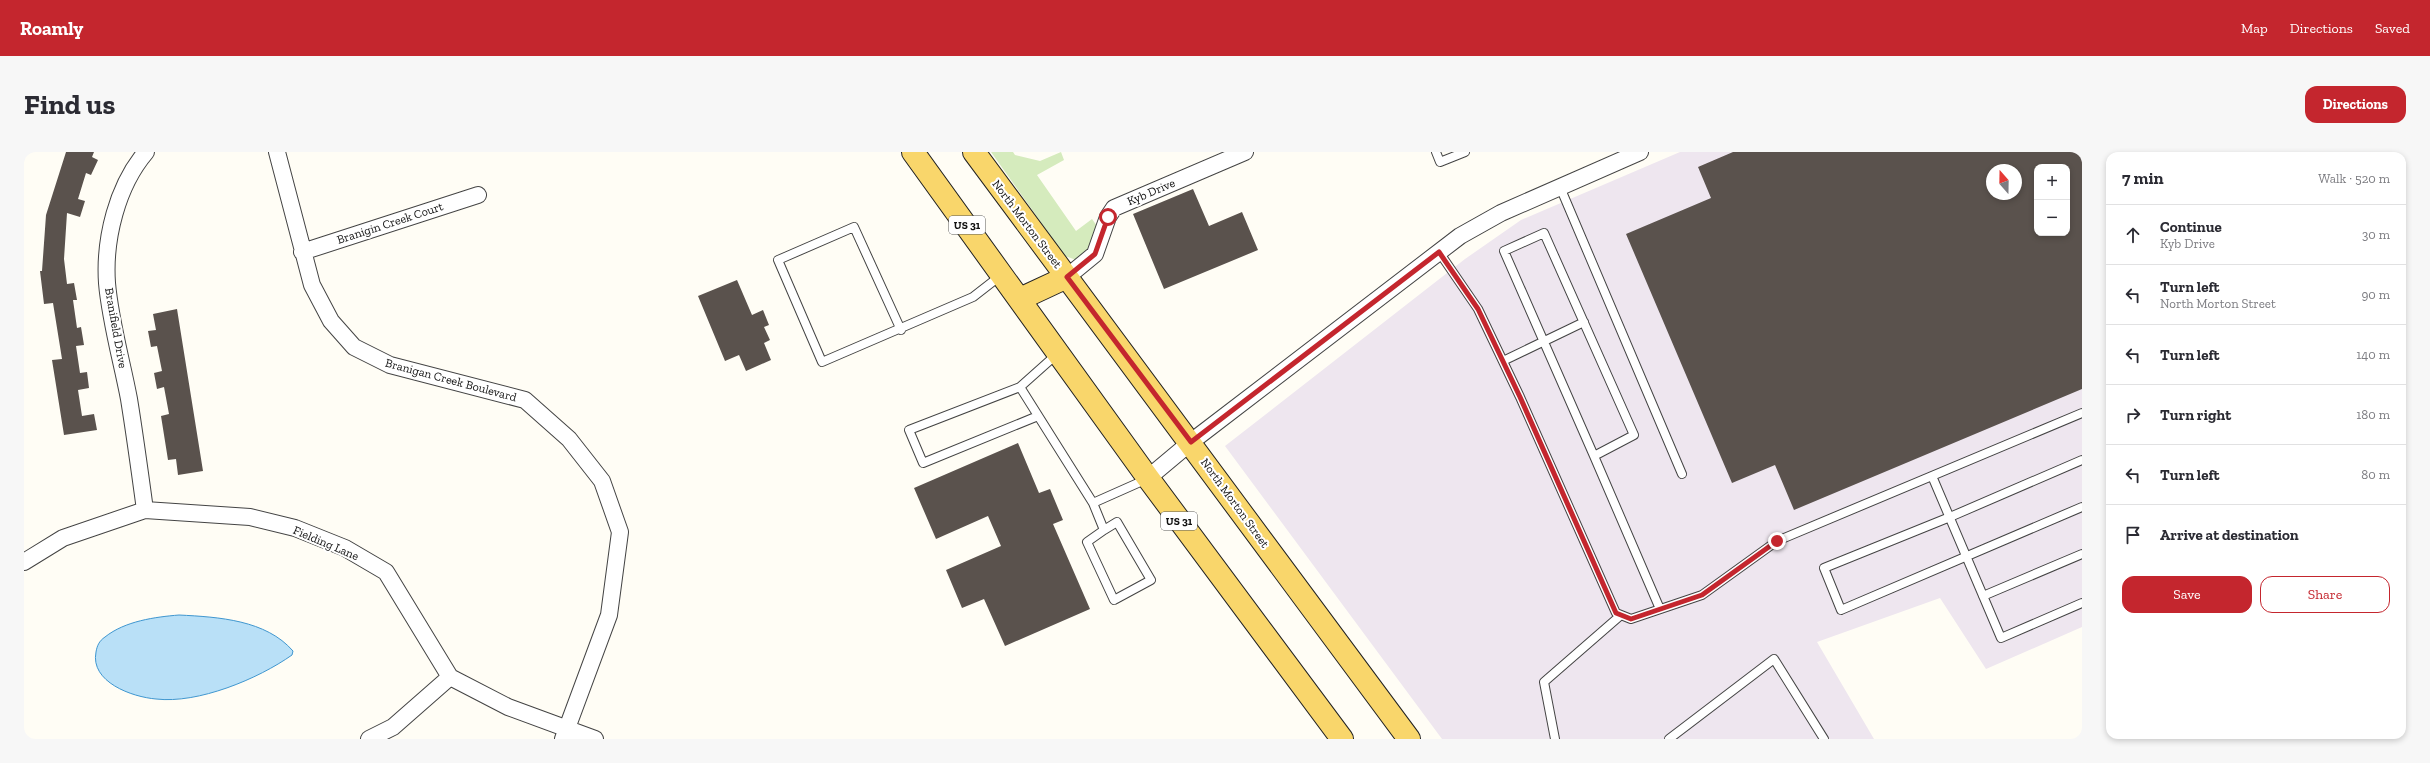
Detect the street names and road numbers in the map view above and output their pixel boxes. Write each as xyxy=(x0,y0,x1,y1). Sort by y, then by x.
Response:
street label: Kyb Drive xyxy=(1125,176,1177,208)
street label: North Morton Street xyxy=(989,177,1065,271)
street label: Branigin Creek Court xyxy=(335,199,445,247)
road number: US 31 xyxy=(949,216,985,234)
street label: Branifield Drive xyxy=(102,287,130,370)
street label: Branigan Creek Boulevard xyxy=(384,356,519,404)
street label: North Morton Street xyxy=(1198,456,1272,551)
road number: US 31 xyxy=(1161,512,1197,530)
street label: Fielding Lane xyxy=(291,523,361,563)

